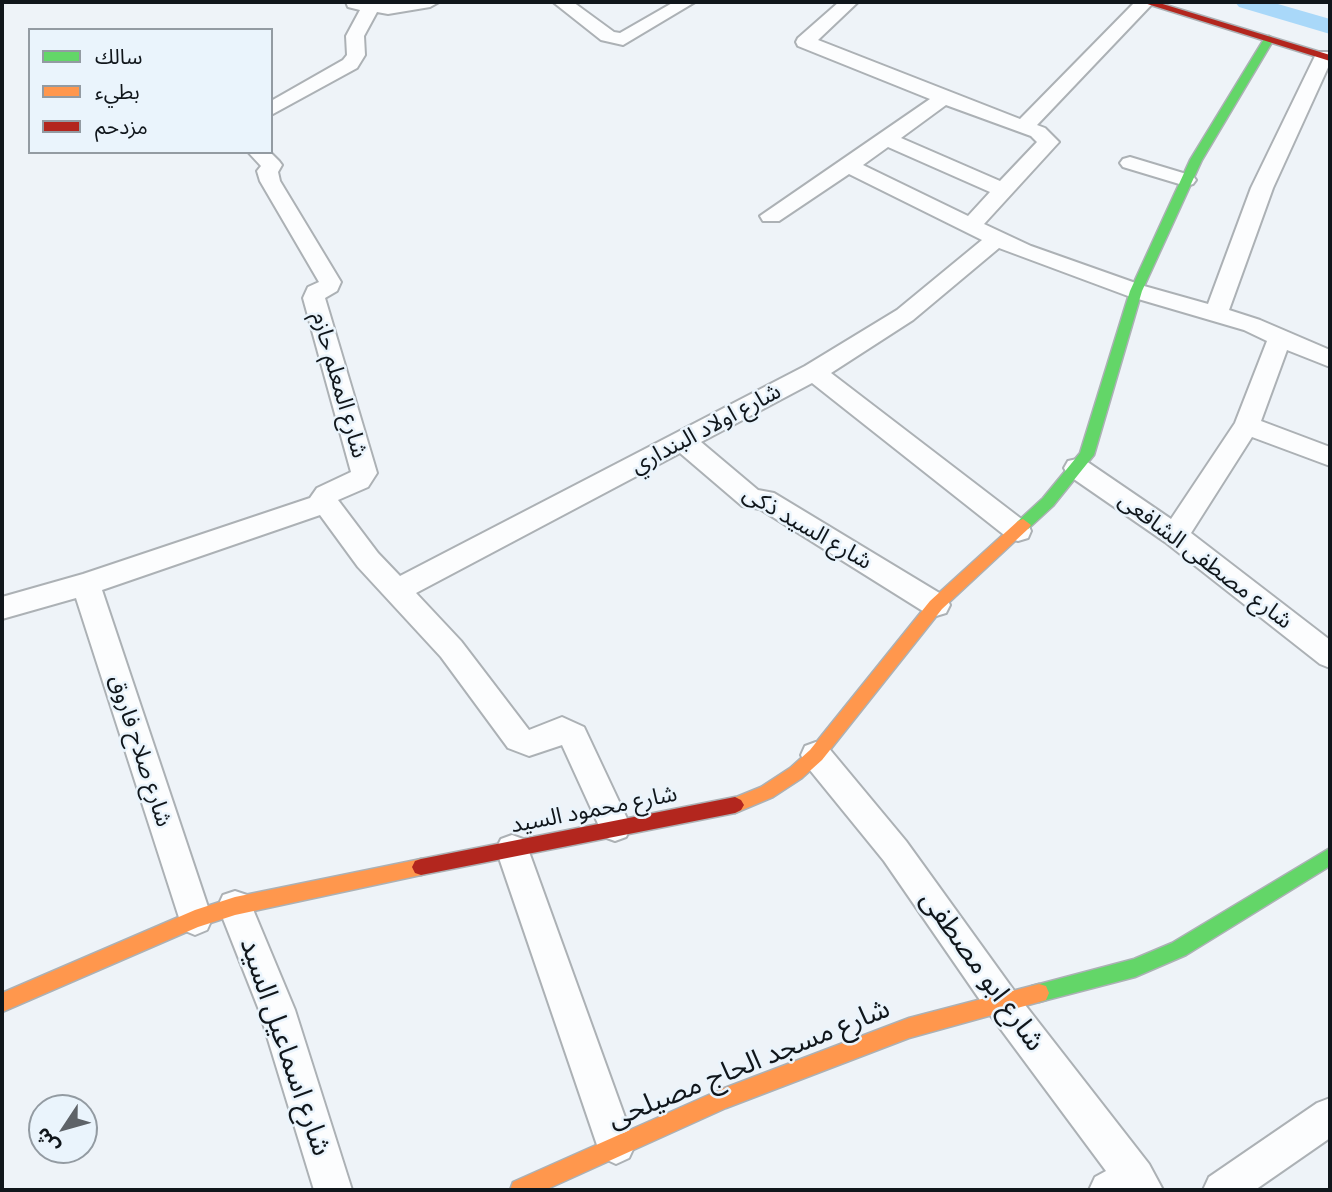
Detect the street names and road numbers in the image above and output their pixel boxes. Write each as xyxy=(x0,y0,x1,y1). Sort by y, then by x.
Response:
street label: شارع المعلم حازم xyxy=(305,309,373,461)
street label: شارع اولاد البنداري xyxy=(626,378,786,480)
street label: شارع السيد ذكى xyxy=(738,480,876,576)
street label: شارع مصطفى الشافعى xyxy=(1113,487,1297,635)
street label: شارع صلاح فاروق xyxy=(102,672,178,830)
street label: شارع محمود السيد xyxy=(508,780,680,840)
street label: شارع ابو مصطفى xyxy=(912,884,1052,1058)
street label: شارع اسماعيل السيد xyxy=(232,934,338,1160)
street label: شارع مسجد الحاج مصيلحى xyxy=(603,992,895,1136)

